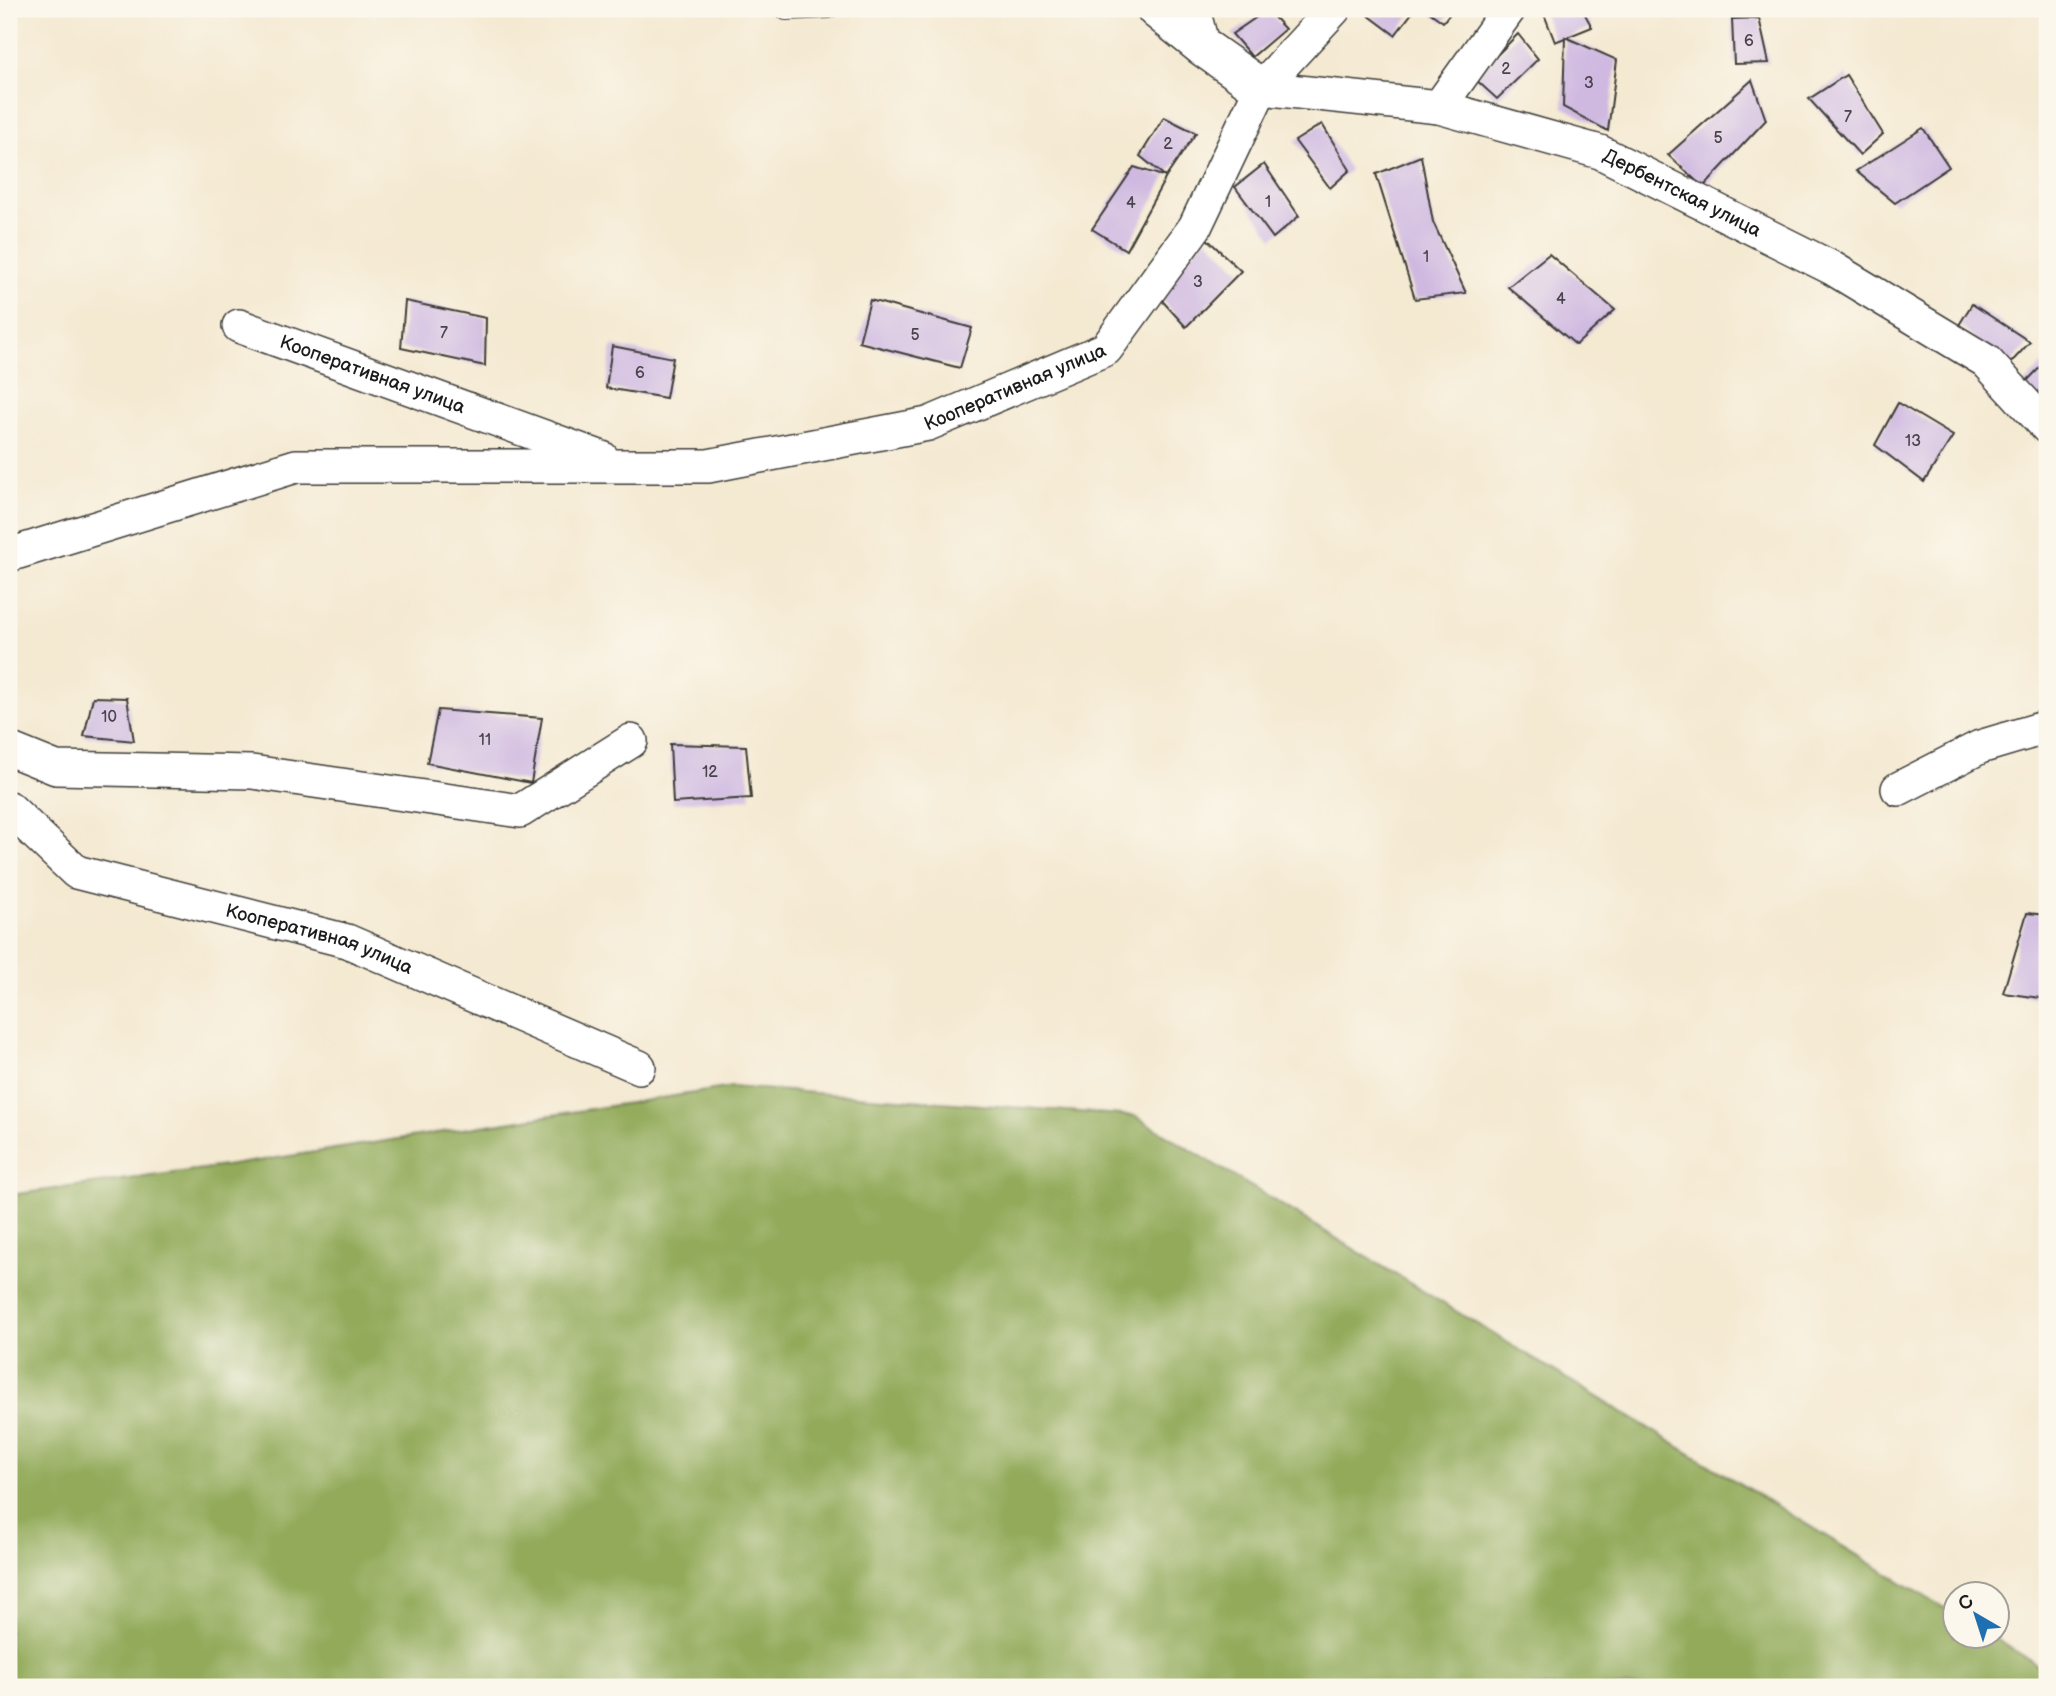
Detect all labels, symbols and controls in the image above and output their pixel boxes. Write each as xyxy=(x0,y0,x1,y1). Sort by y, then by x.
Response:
house number: 6 xyxy=(1744,32,1754,51)
house number: 2 xyxy=(1501,60,1511,79)
house number: 3 xyxy=(1584,74,1594,93)
house number: 7 xyxy=(1844,108,1852,127)
house number: 5 xyxy=(1713,129,1723,148)
house number: 2 xyxy=(1163,135,1173,154)
street label: Дербентская улица xyxy=(1599,144,1765,242)
house number: 1 xyxy=(1265,193,1271,212)
house number: 4 xyxy=(1126,194,1136,213)
house number: 1 xyxy=(1423,248,1429,267)
house number: 3 xyxy=(1193,273,1203,292)
house number: 4 xyxy=(1556,290,1566,309)
house number: 7 xyxy=(440,324,448,343)
house number: 5 xyxy=(910,326,920,345)
street label: Кооперативная улица xyxy=(277,330,468,419)
street label: Кооперативная улица xyxy=(921,339,1110,436)
house number: 6 xyxy=(635,364,645,383)
house number: 13 xyxy=(1905,432,1921,451)
house number: 10 xyxy=(101,708,117,727)
house number: 11 xyxy=(479,731,491,750)
house number: 12 xyxy=(702,763,718,782)
street label: Кооперативная улица xyxy=(223,899,416,979)
north arrow xyxy=(1940,1580,2010,1650)
text: С xyxy=(1954,1590,1979,1616)

